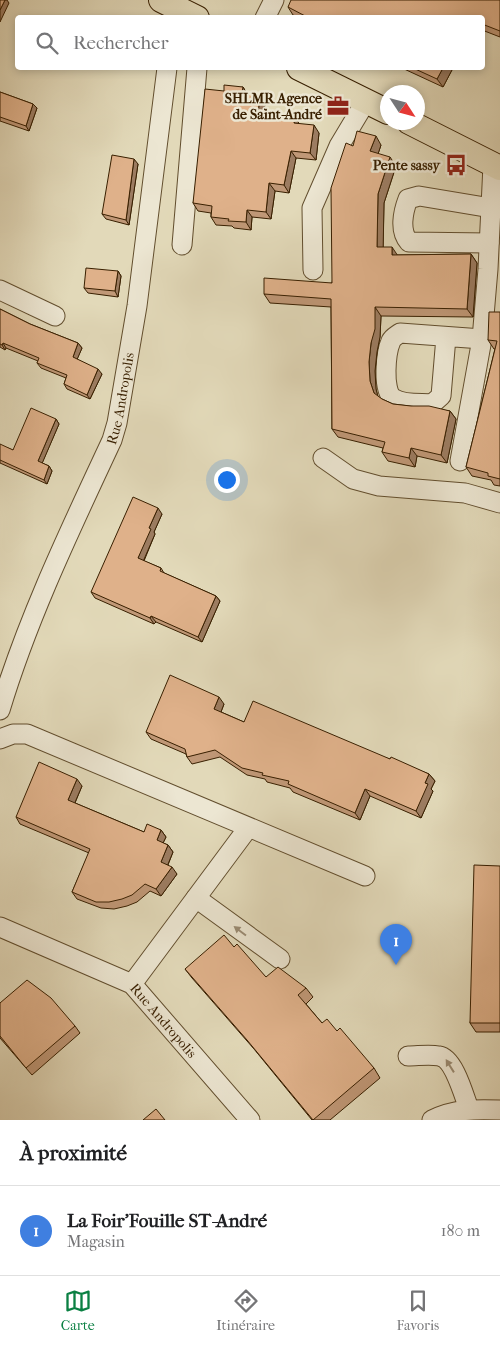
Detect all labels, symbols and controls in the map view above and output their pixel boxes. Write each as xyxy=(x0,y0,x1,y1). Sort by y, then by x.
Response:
search box xyxy=(15,15,485,70)
icon: search xyxy=(33,29,61,57)
text: Rechercher xyxy=(73,32,169,54)
north arrow xyxy=(380,85,425,130)
place label: SHLMR Agence de Saint-André xyxy=(225,90,322,123)
office icon: SHLMR Agence de Saint-André xyxy=(325,93,351,119)
bus stop icon: Pente sassy xyxy=(443,152,469,178)
place label: Pente sassy xyxy=(373,157,442,174)
street label: Rue Andropolis xyxy=(103,351,137,446)
your location xyxy=(214,467,240,493)
pin: 1 xyxy=(380,924,412,965)
one-way arrow xyxy=(234,925,247,936)
street label: Rue Andropolis xyxy=(127,980,201,1061)
one-way arrow xyxy=(446,1059,455,1072)
text: À proximité xyxy=(20,1141,127,1165)
text: La Foir'Fouille ST-André xyxy=(67,1210,267,1232)
text: 1 xyxy=(33,1221,39,1240)
text: 180 m xyxy=(441,1221,480,1240)
text: Magasin xyxy=(67,1232,125,1251)
tab: Carte xyxy=(61,1287,95,1334)
tab: Itinéraire xyxy=(216,1287,275,1334)
tab: Favoris xyxy=(397,1287,439,1334)

